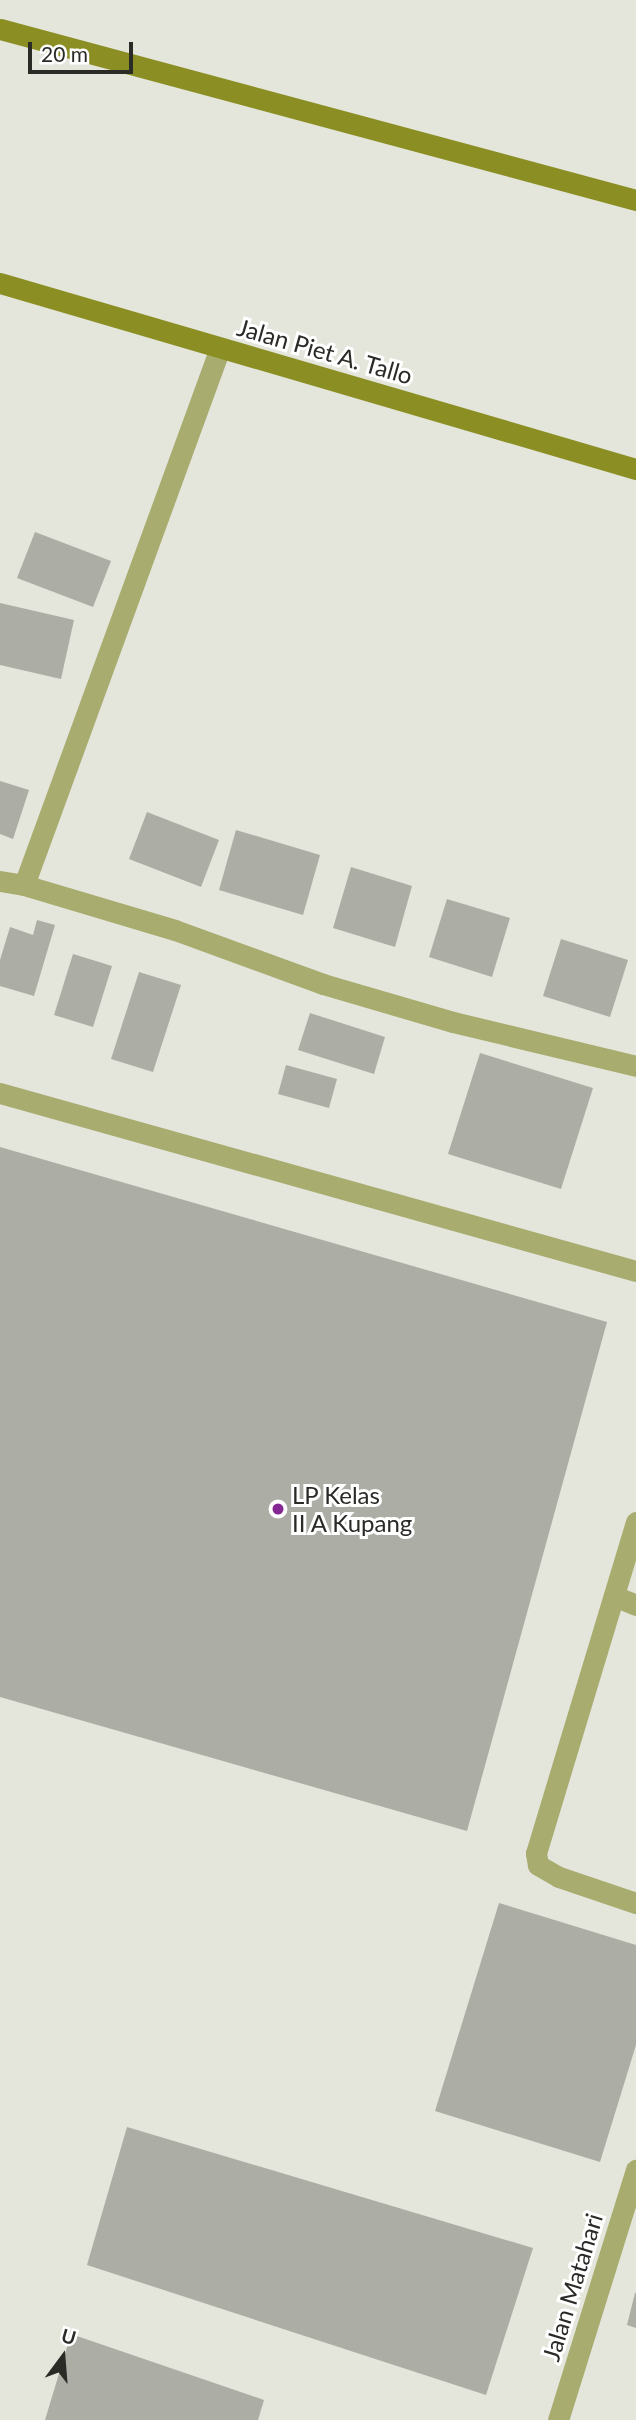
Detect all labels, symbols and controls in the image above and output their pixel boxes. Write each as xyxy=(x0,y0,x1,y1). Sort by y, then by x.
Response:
scale bar xyxy=(32,28,136,72)
text: 20 m xyxy=(41,41,88,66)
street label: Jalan Piet A. Tallo xyxy=(233,312,417,390)
place label: LP Kelas II A Kupang xyxy=(292,1481,414,1537)
marker: LP Kelas II A Kupang xyxy=(270,1501,286,1517)
street label: Jalan Matahari xyxy=(536,2210,608,2364)
north arrow xyxy=(28,2322,98,2392)
text: U xyxy=(59,2323,79,2349)

